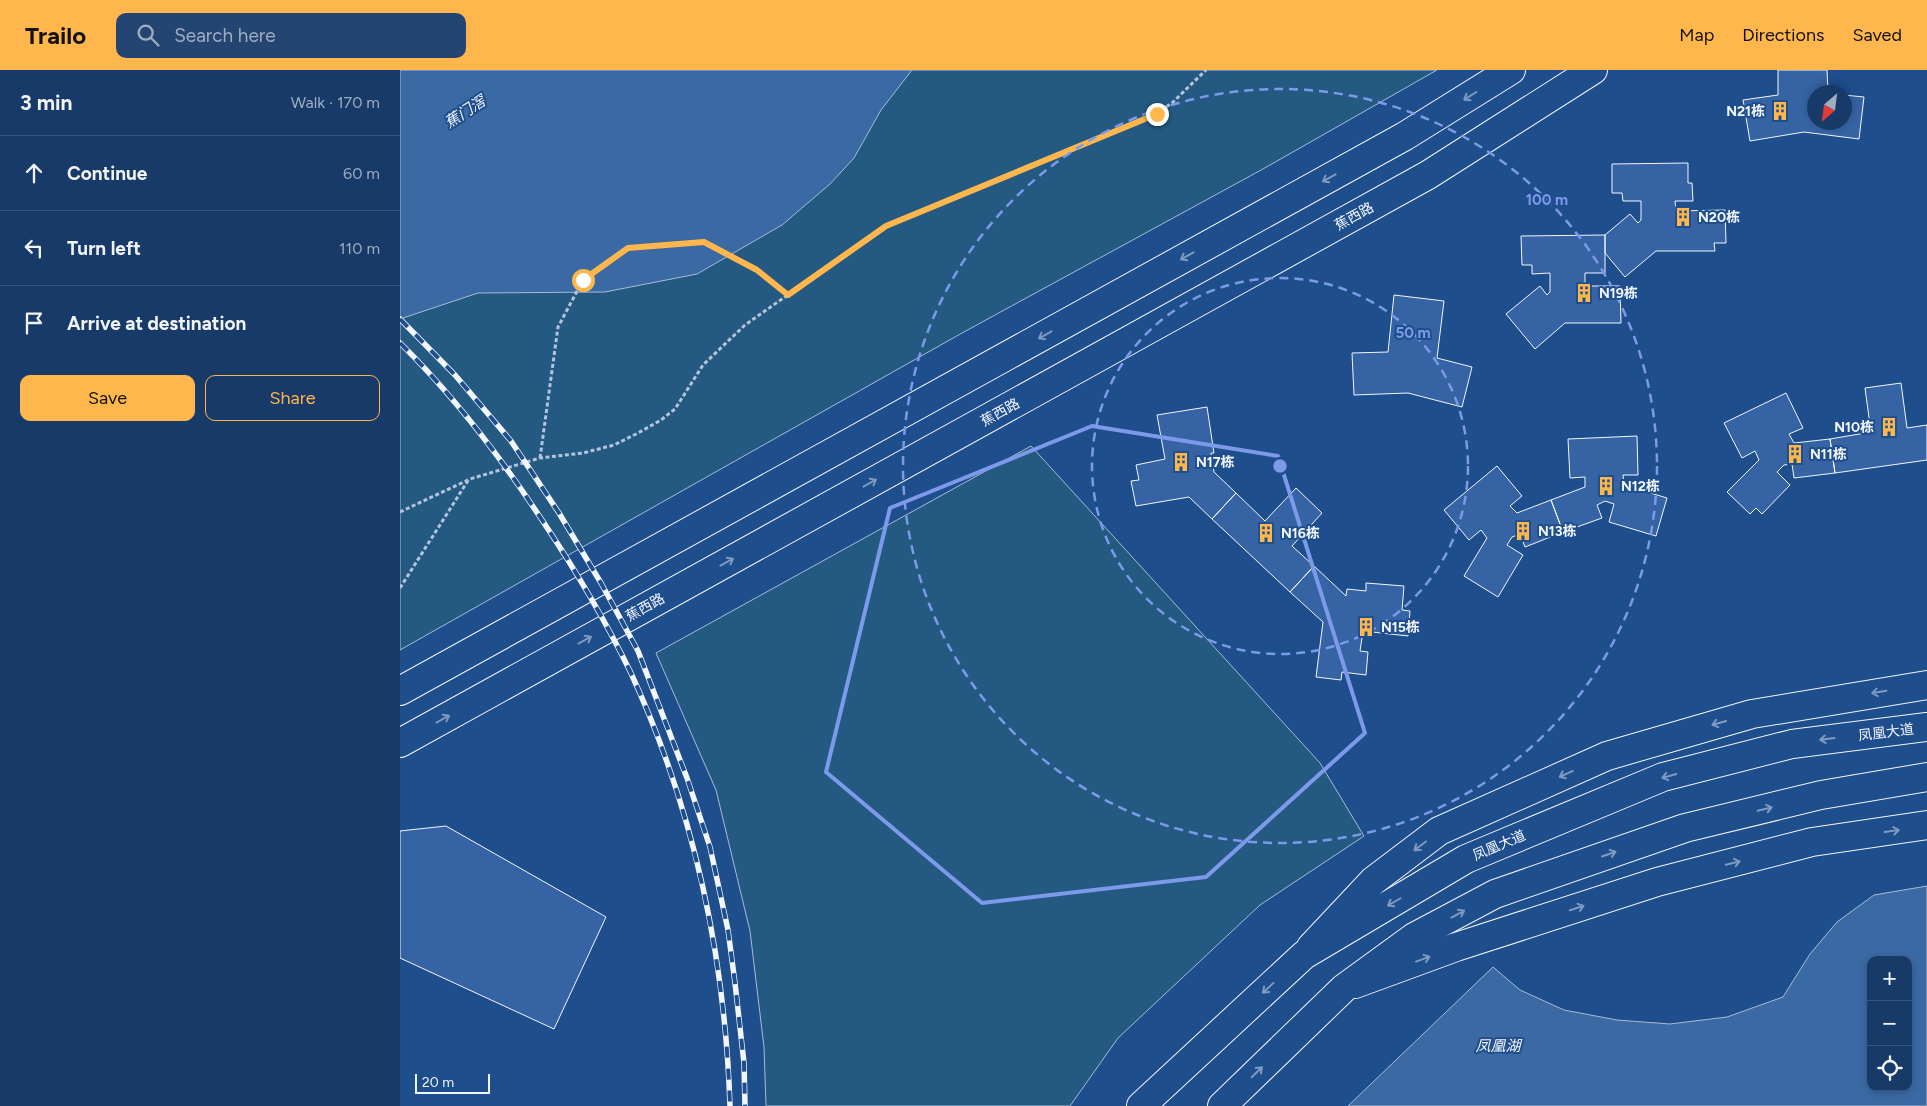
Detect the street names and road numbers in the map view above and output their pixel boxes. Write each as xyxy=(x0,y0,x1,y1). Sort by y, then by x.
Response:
street label: 蕉西路 xyxy=(1332,199,1377,234)
street label: 蕉西路 xyxy=(978,395,1023,430)
street label: 蕉西路 xyxy=(623,590,668,625)
street label: 凤凰大道 xyxy=(1857,721,1915,744)
street label: 凤凰大道 xyxy=(1470,827,1528,864)

